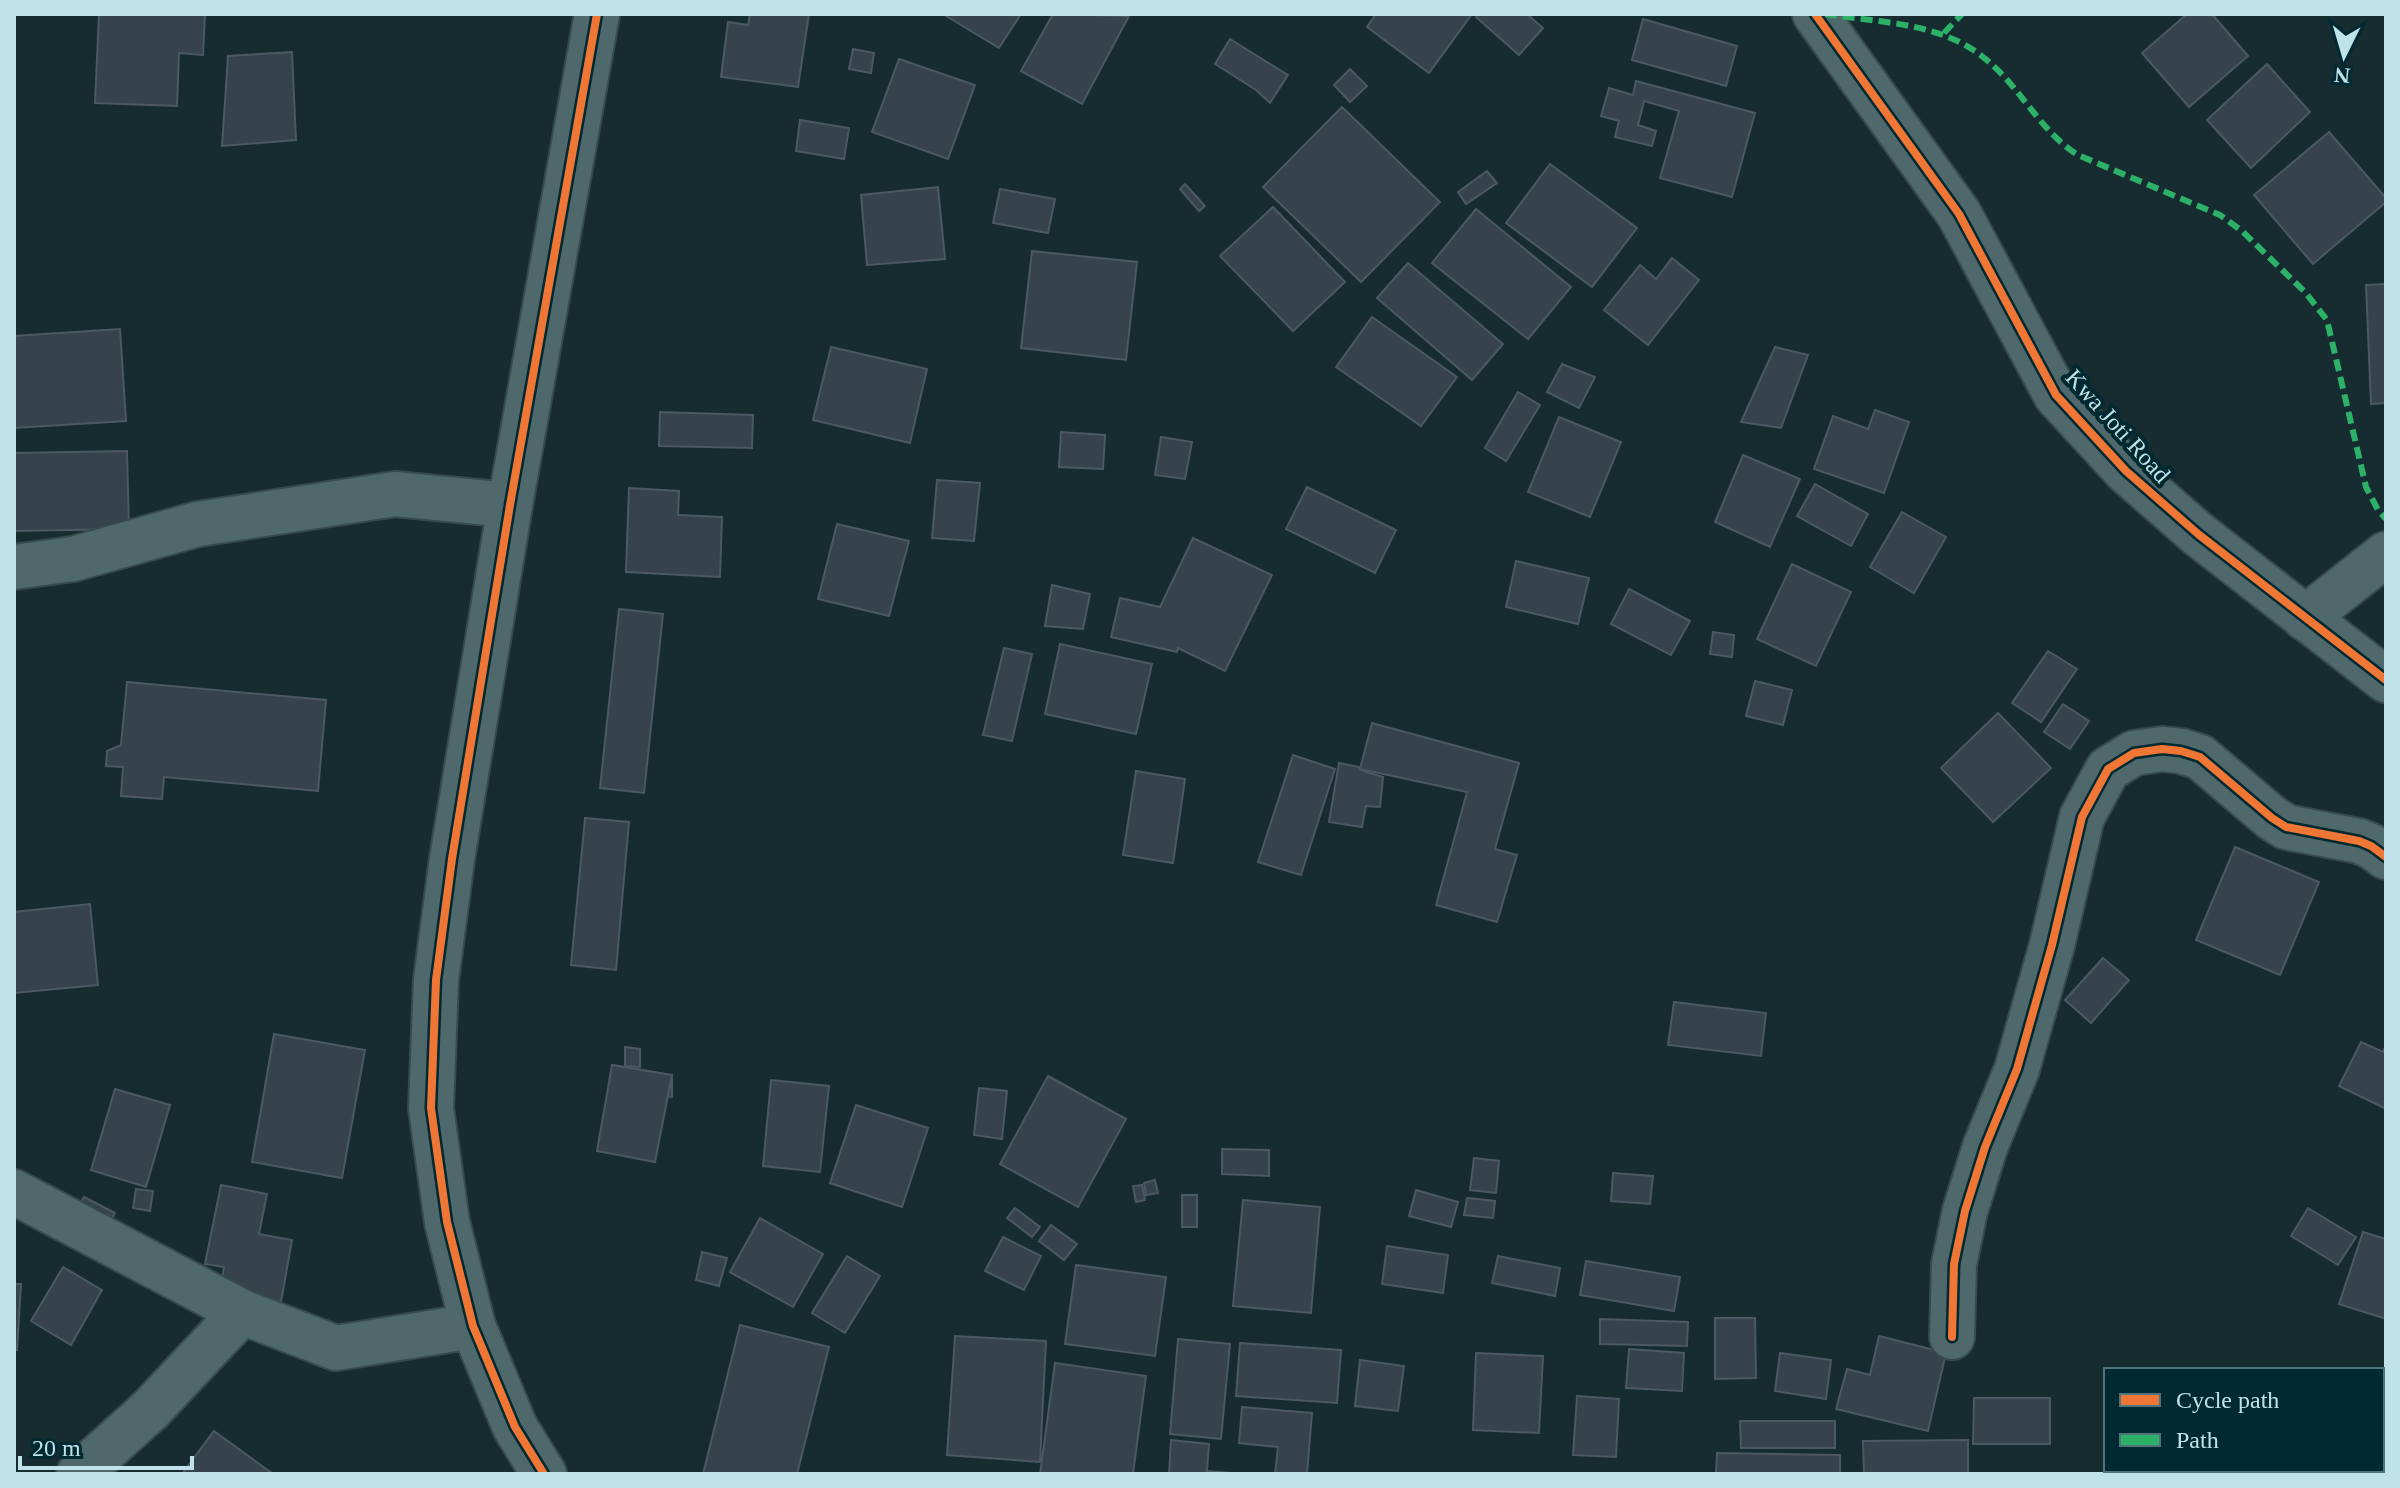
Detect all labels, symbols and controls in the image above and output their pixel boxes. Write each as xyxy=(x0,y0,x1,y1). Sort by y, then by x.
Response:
north arrow xyxy=(2304,16,2384,96)
text: N xyxy=(2333,62,2351,89)
street label: Kwa Joti Road xyxy=(2061,364,2175,488)
legend xyxy=(2104,1368,2384,1472)
text: Cycle path xyxy=(2176,1387,2279,1413)
scale bar xyxy=(20,1420,192,1470)
text: Path xyxy=(2176,1427,2219,1453)
text: 20 m xyxy=(32,1435,81,1461)

